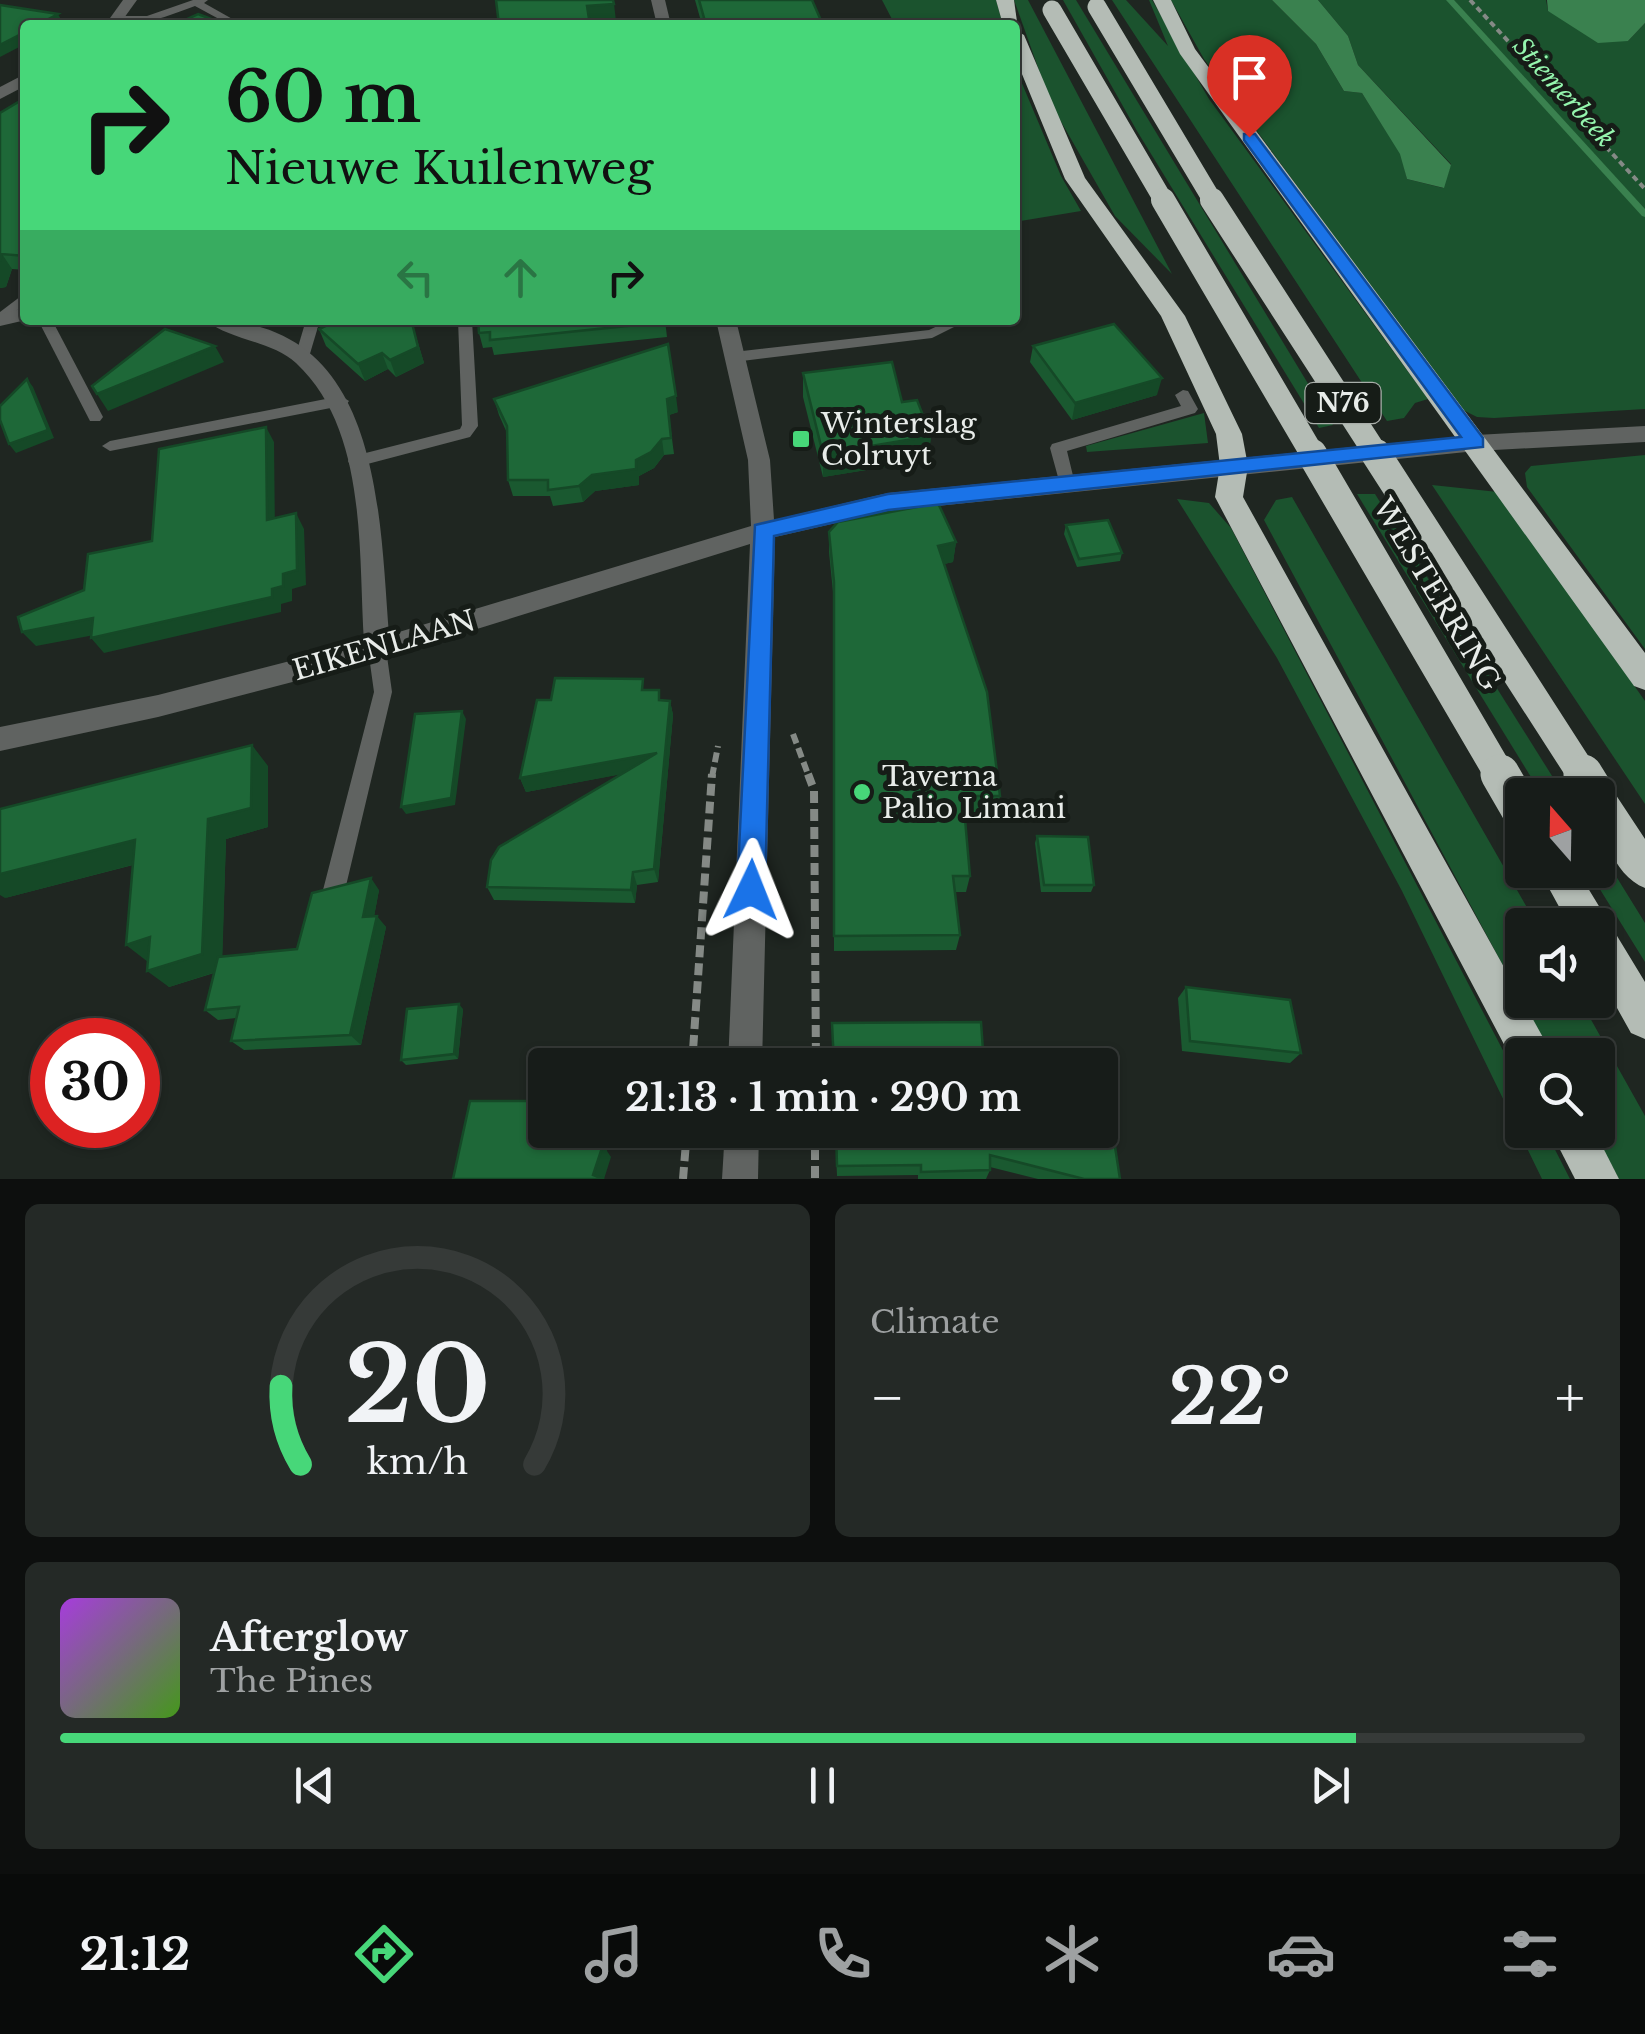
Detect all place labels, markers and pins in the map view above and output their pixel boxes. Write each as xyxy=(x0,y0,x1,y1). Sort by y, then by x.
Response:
pin xyxy=(1207,35,1292,138)
place label: Winterslag Colruyt xyxy=(820,406,978,473)
marker: Winterslag Colruyt xyxy=(790,428,812,450)
place label: Taverna Palio Limani xyxy=(882,759,1066,826)
marker: Taverna Palio Limani xyxy=(851,781,873,803)

